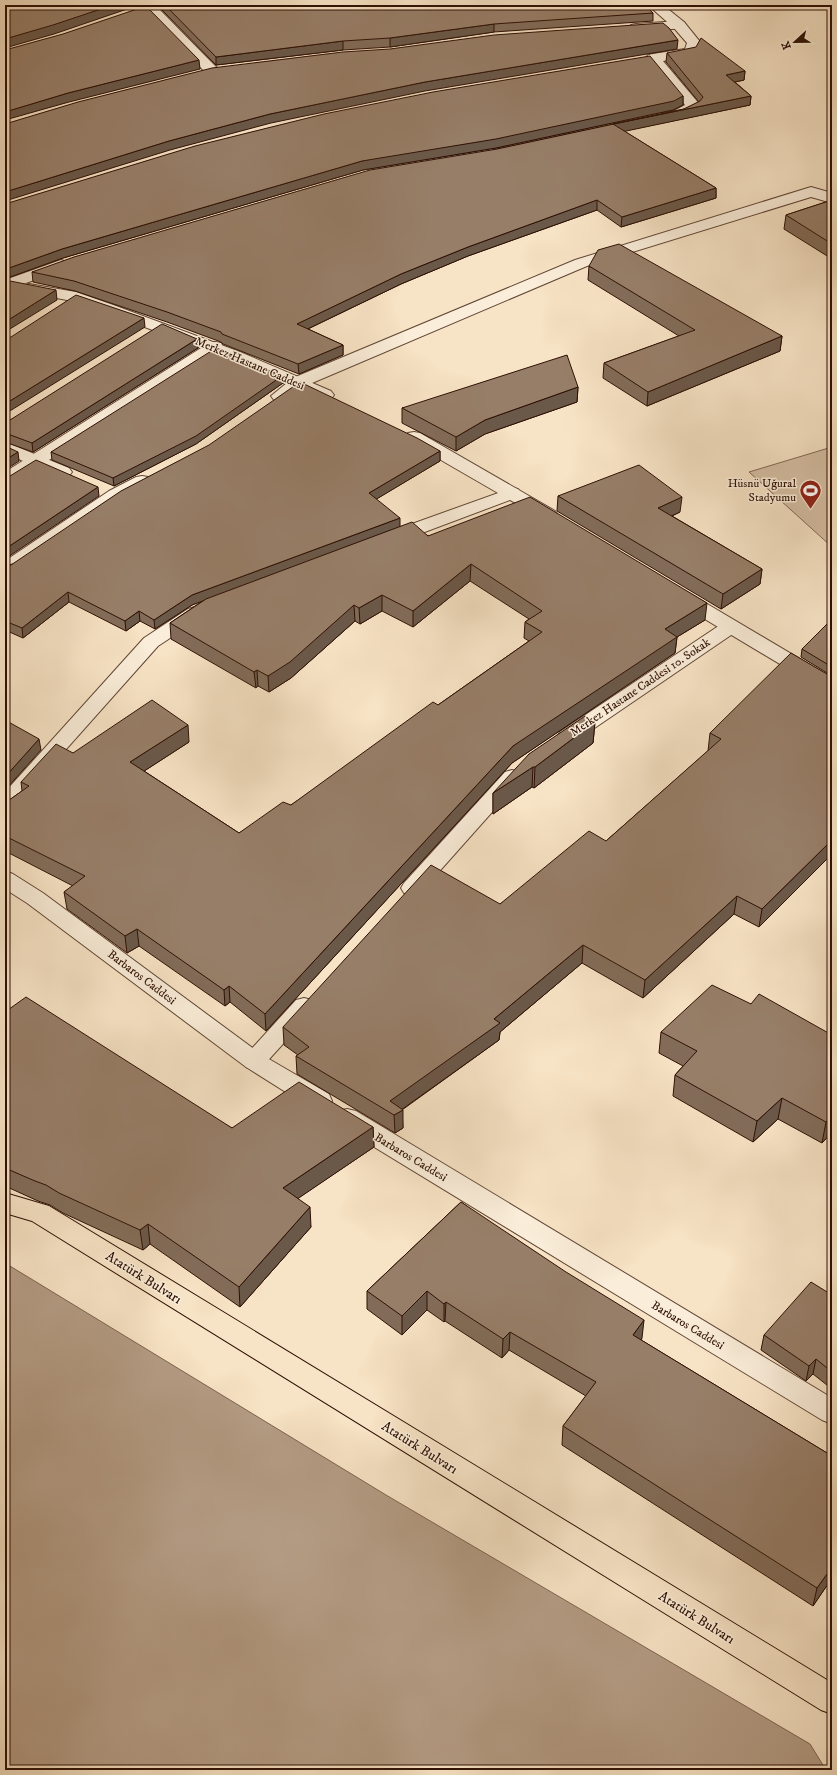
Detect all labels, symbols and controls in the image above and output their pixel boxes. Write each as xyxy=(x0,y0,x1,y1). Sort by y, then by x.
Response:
north arrow xyxy=(775,22,815,62)
text: K xyxy=(779,39,795,52)
street label: Merkez Hastane Caddesi xyxy=(193,334,307,393)
place label: Hüsnü Uğural Stadyumu xyxy=(728,476,796,505)
sports icon: Hüsnü Uğural Stadyumu xyxy=(798,477,824,510)
street label: Merkez Hastane Caddesi 10. Sokak xyxy=(567,635,713,740)
street label: Barbaros Caddesi xyxy=(104,947,179,1008)
street label: Barbaros Caddesi xyxy=(372,1130,450,1185)
street label: Atatürk Bulvarı xyxy=(102,1247,185,1309)
street label: Barbaros Caddesi xyxy=(649,1298,727,1353)
street label: Atatürk Bulvarı xyxy=(378,1417,461,1479)
street label: Atatürk Bulvarı xyxy=(655,1587,738,1649)

